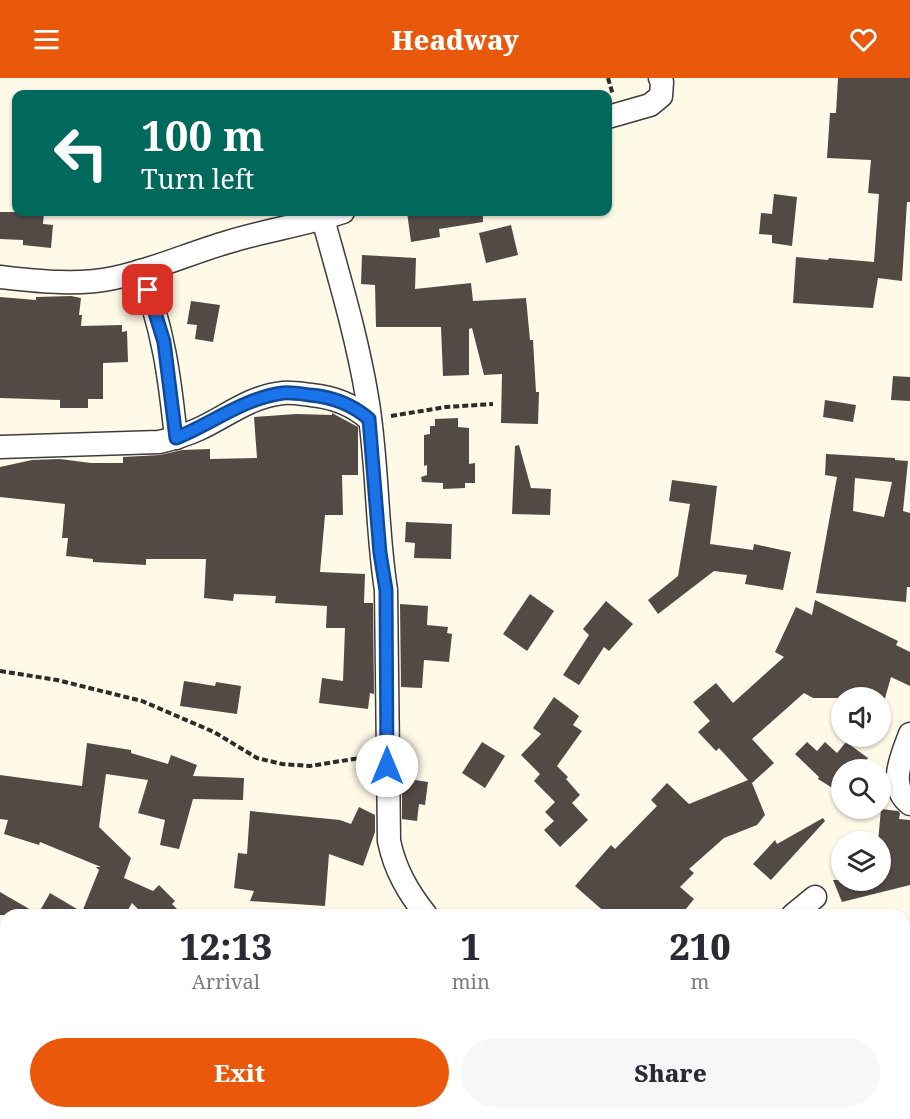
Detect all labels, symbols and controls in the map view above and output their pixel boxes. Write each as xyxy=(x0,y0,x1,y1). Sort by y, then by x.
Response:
text: Headway xyxy=(391,21,519,58)
icon: menu xyxy=(30,23,63,56)
icon: heart xyxy=(847,23,880,56)
text: 100 m xyxy=(141,106,265,163)
icon: left xyxy=(42,114,120,192)
text: Turn left xyxy=(141,160,254,197)
pin xyxy=(122,264,173,315)
icon: arrive xyxy=(131,273,164,306)
map controls xyxy=(831,687,891,891)
button: sound xyxy=(831,687,891,747)
position arrow xyxy=(355,734,419,798)
button: search xyxy=(831,759,891,819)
button: layers xyxy=(831,831,891,891)
text: 12:13 xyxy=(179,922,272,971)
text: 1 xyxy=(461,922,481,971)
text: 210 xyxy=(669,922,731,971)
text: Arrival xyxy=(192,968,260,995)
text: min xyxy=(452,968,490,995)
text: m xyxy=(691,968,709,995)
button: Exit xyxy=(30,1038,449,1107)
button: Share xyxy=(461,1038,880,1107)

